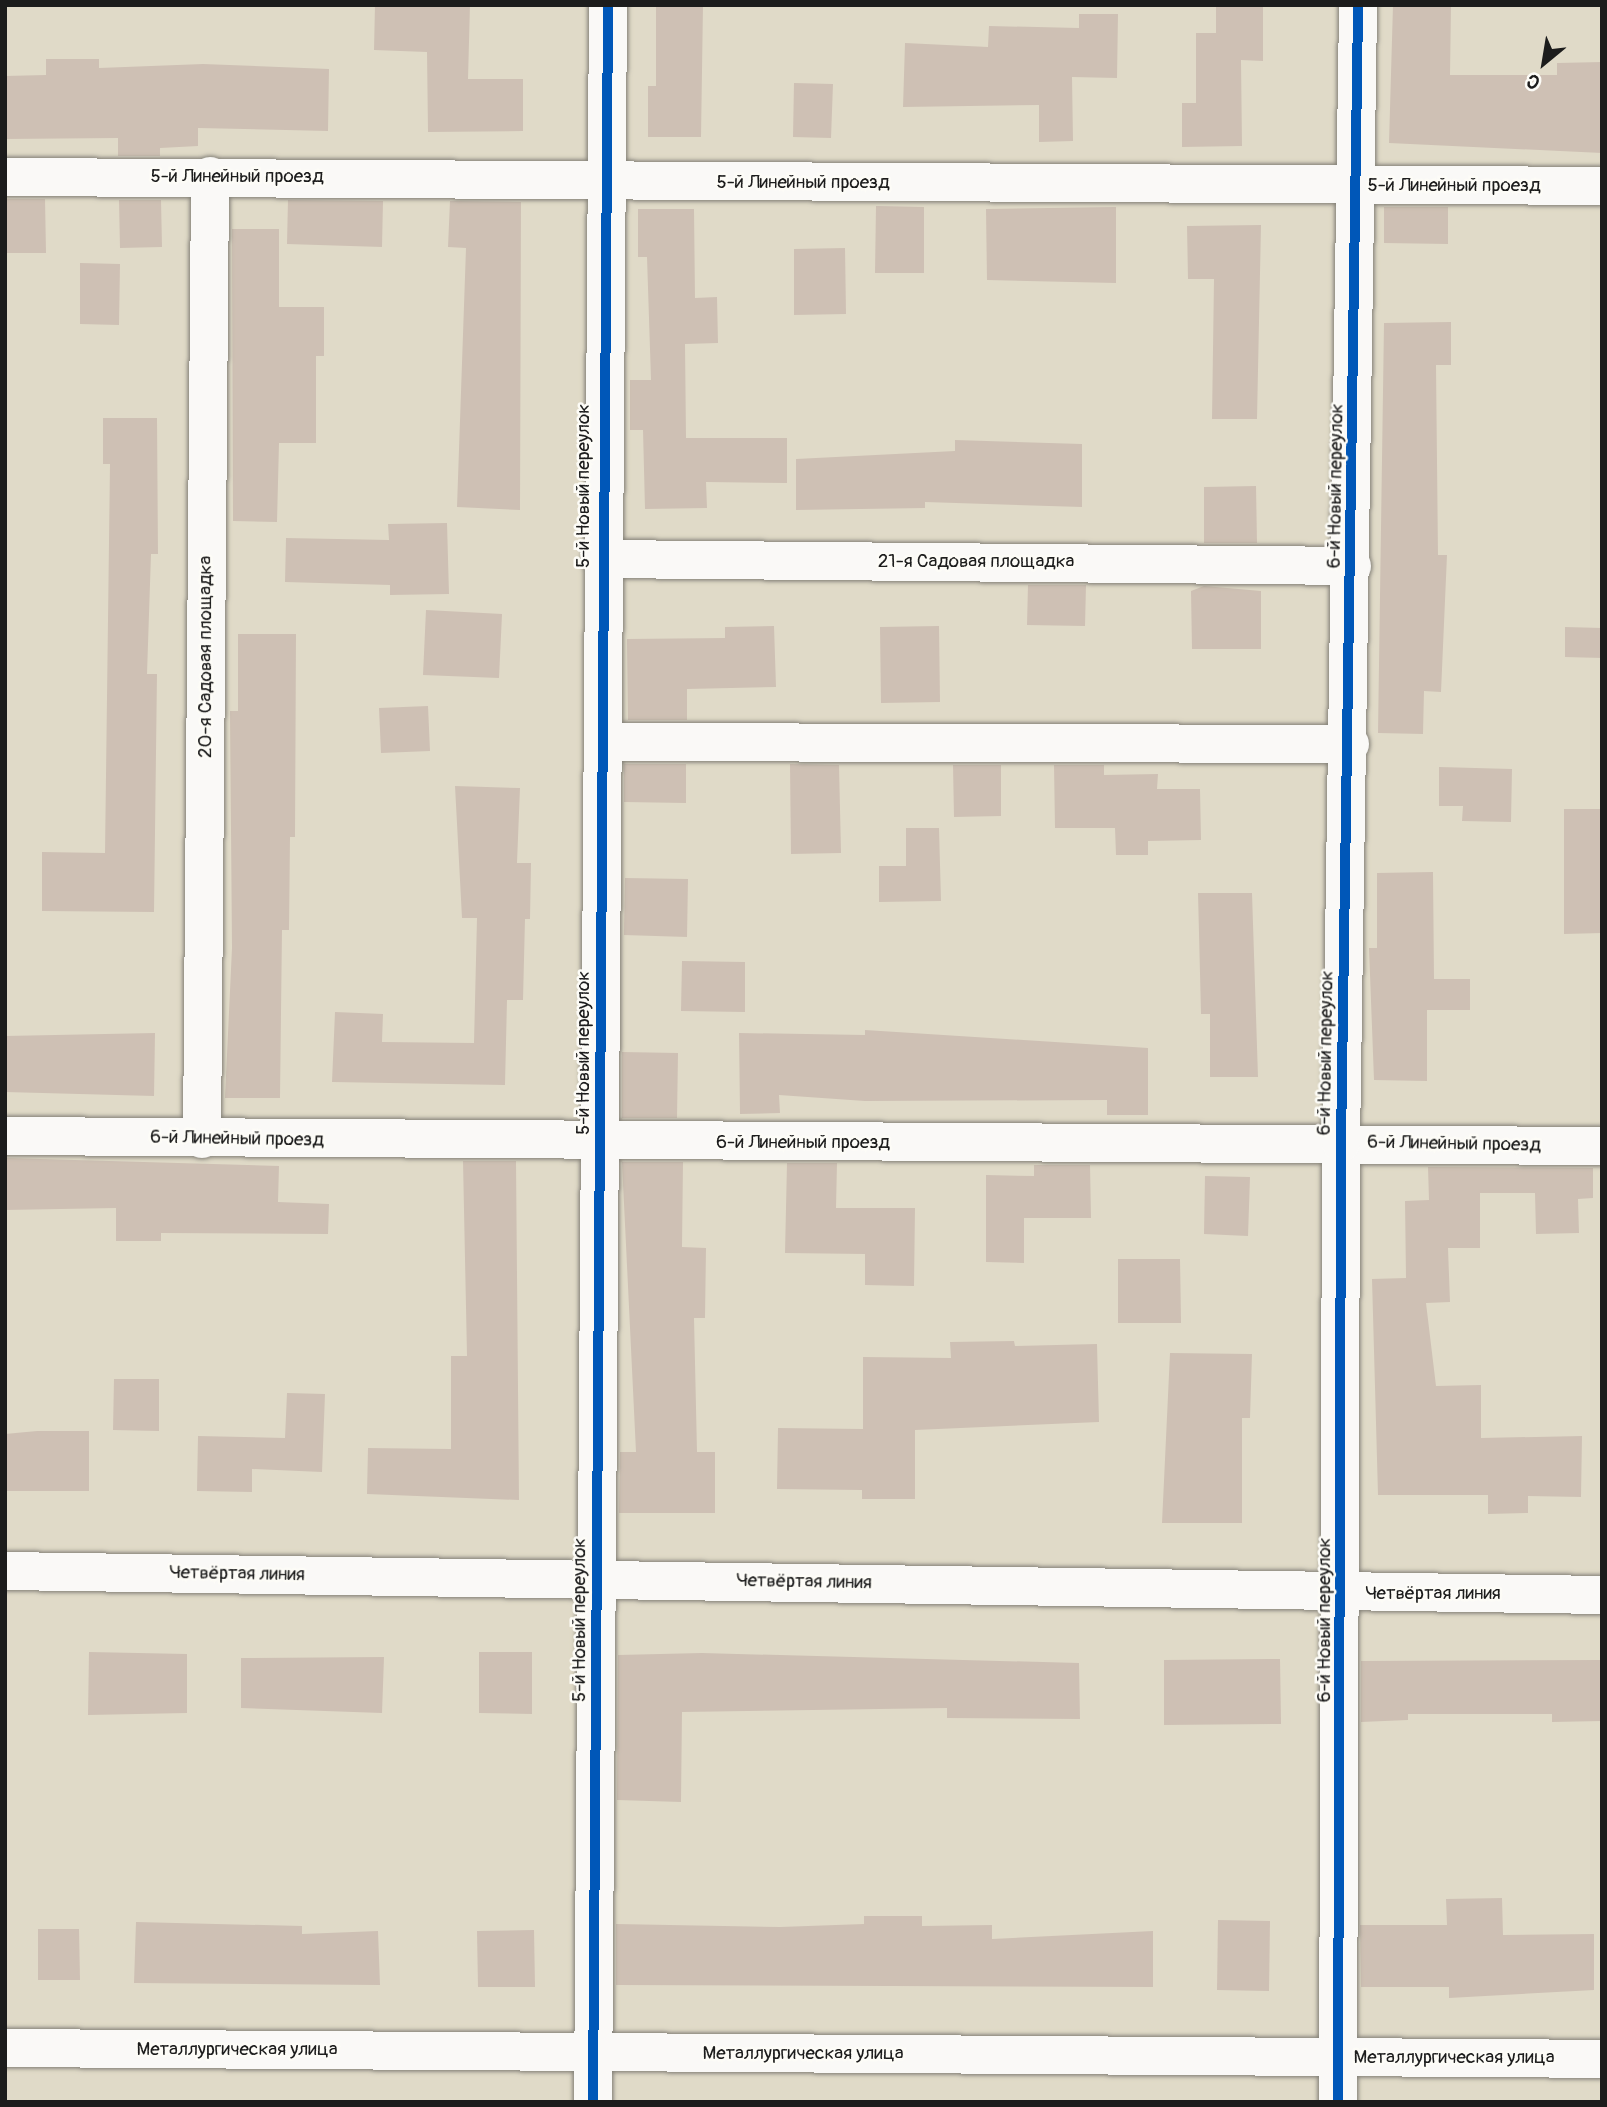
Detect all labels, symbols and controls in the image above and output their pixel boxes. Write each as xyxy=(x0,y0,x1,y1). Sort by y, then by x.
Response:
north arrow xyxy=(1509,28,1579,98)
text: С xyxy=(1522,68,1545,95)
street label: 5-й Линейный проезд xyxy=(150,166,324,188)
street label: 5-й Линейный проезд xyxy=(716,172,890,194)
street label: 5-й Линейный проезд xyxy=(1367,175,1541,197)
street label: 6-й Новый переулок xyxy=(1323,403,1349,569)
street label: 5-й Новый переулок xyxy=(573,404,595,568)
street label: 21-я Садовая площадка xyxy=(878,551,1074,573)
street label: 20-я Садовая площадка xyxy=(195,556,217,758)
street label: 6-й Новый переулок xyxy=(1313,970,1339,1136)
street label: 5-й Новый переулок xyxy=(573,971,595,1135)
street label: 6-й Линейный проезд xyxy=(150,1126,324,1152)
street label: 6-й Линейный проезд xyxy=(1367,1131,1541,1157)
street label: 6-й Линейный проезд xyxy=(716,1132,890,1154)
street label: 5-й Новый переулок xyxy=(569,1538,591,1702)
street label: 6-й Новый переулок xyxy=(1314,1538,1336,1702)
street label: Четвёртая линия xyxy=(169,1561,305,1587)
street label: Четвёртая линия xyxy=(736,1569,872,1595)
street label: Четвёртая линия xyxy=(1365,1583,1501,1605)
street label: Металлургическая улица xyxy=(136,2039,338,2061)
street label: Металлургическая улица xyxy=(702,2043,904,2065)
street label: Металлургическая улица xyxy=(1353,2047,1555,2069)

